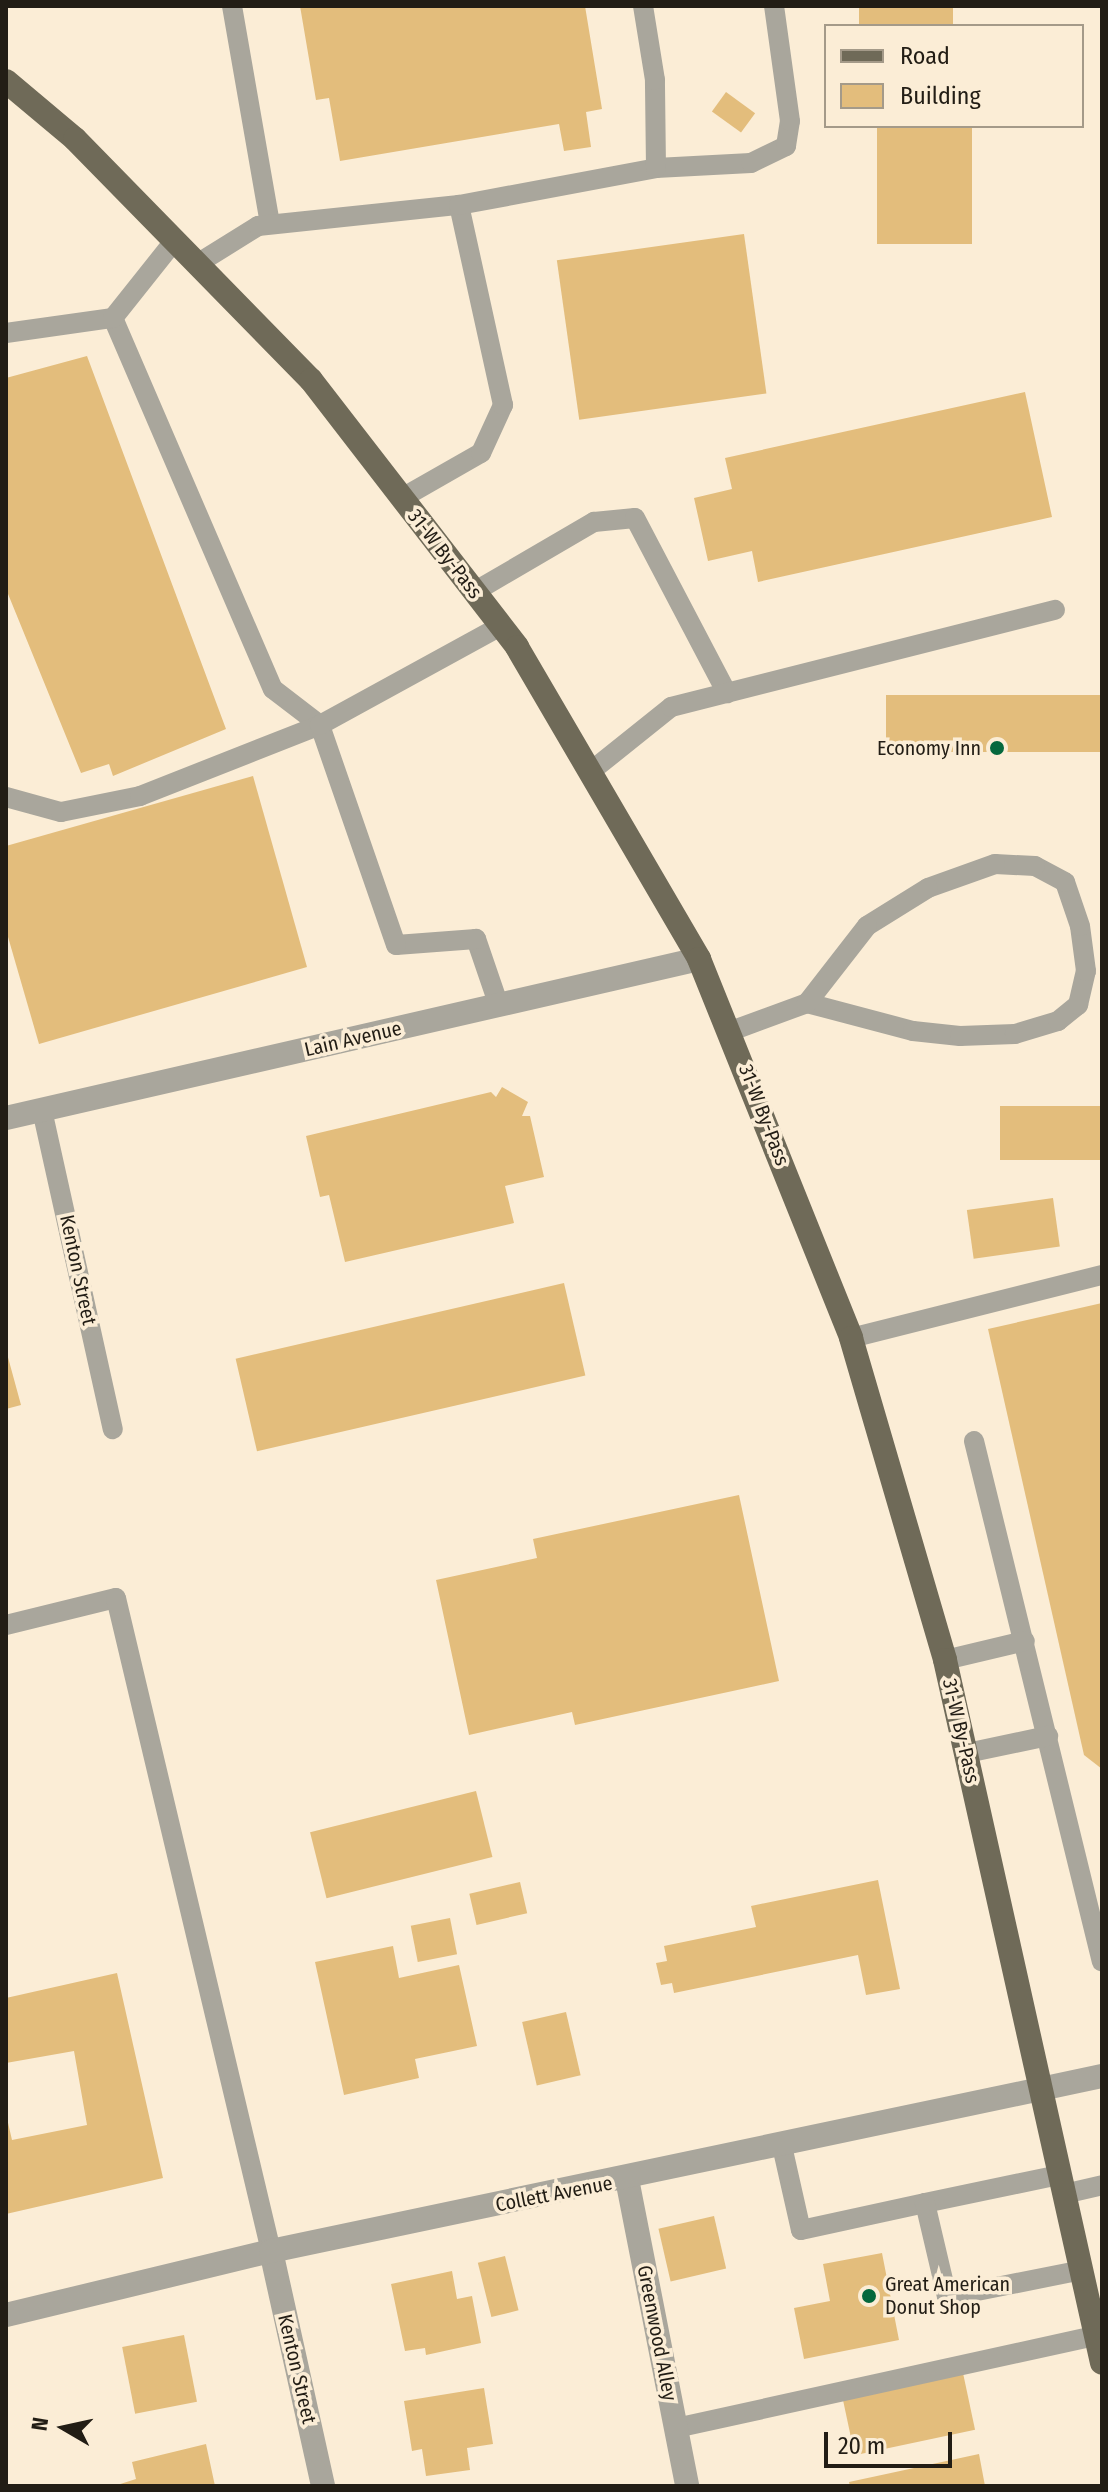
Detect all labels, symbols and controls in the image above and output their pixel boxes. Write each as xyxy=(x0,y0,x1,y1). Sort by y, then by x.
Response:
legend xyxy=(824,24,1084,128)
text: Road xyxy=(900,42,950,70)
text: Building xyxy=(900,82,981,110)
street label: 31-W By-Pass xyxy=(403,505,487,603)
place label: Economy Inn xyxy=(877,736,981,760)
marker: Economy Inn xyxy=(988,739,1006,757)
street label: Lain Avenue xyxy=(302,1016,404,1062)
street label: 31-W By-Pass xyxy=(734,1061,794,1169)
street label: Kenton Street xyxy=(55,1213,101,1327)
street label: 31-W By-Pass xyxy=(937,1676,985,1786)
street label: Collett Avenue xyxy=(494,2171,614,2217)
street label: Greenwood Alley xyxy=(632,2263,682,2403)
place label: Great American Donut Shop xyxy=(885,2272,1010,2319)
marker: Great American Donut Shop xyxy=(860,2287,878,2305)
street label: Kenton Street xyxy=(273,2312,321,2426)
north arrow xyxy=(24,2388,104,2468)
text: N xyxy=(25,2416,54,2433)
scale bar xyxy=(828,2416,956,2466)
text: 20 m xyxy=(838,2432,885,2460)

